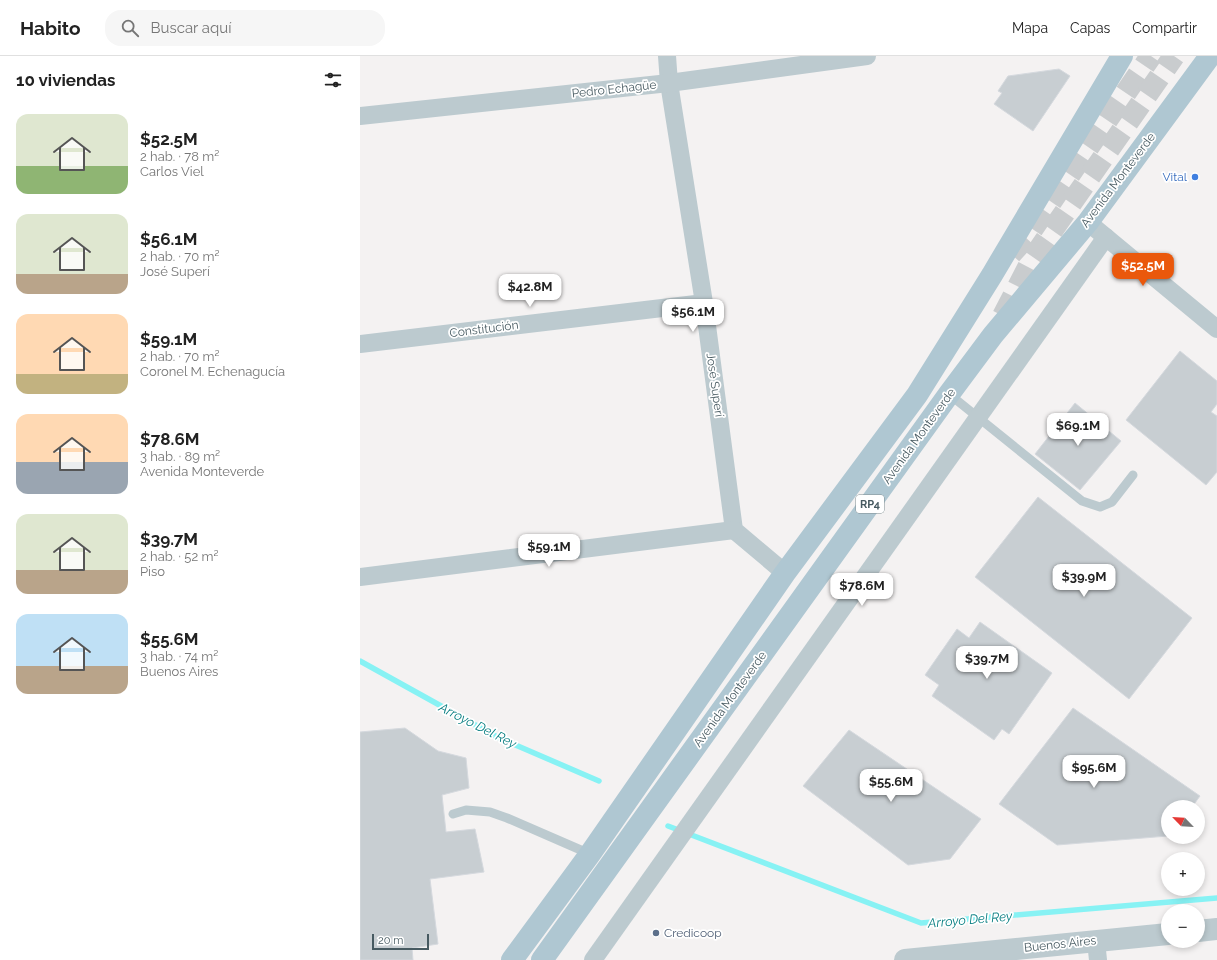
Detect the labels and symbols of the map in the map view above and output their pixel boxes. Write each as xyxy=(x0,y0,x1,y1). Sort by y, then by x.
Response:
street label: Pedro Echagüe xyxy=(571,78,657,100)
street label: Avenida Monteverde xyxy=(1078,130,1158,230)
place label: Vital xyxy=(1162,170,1188,184)
marker: Vital xyxy=(1190,172,1200,182)
pin: $52.5M xyxy=(1110,253,1176,287)
pin: $42.8M xyxy=(497,274,563,308)
pin: $56.1M xyxy=(660,299,726,333)
street label: Constitución xyxy=(449,318,519,340)
street label: José Superí xyxy=(704,352,726,418)
street label: Avenida Monteverde xyxy=(880,385,958,487)
pin: $69.1M xyxy=(1045,413,1111,447)
road number: RP4 xyxy=(856,495,884,513)
pin: $59.1M xyxy=(516,534,582,568)
pin: $39.9M xyxy=(1051,564,1117,598)
pin: $78.6M xyxy=(829,573,895,607)
pin: $39.7M xyxy=(954,646,1020,680)
street label: Avenida Monteverde xyxy=(691,648,769,750)
water label: Arroyo Del Rey xyxy=(436,699,520,752)
pin: $95.6M xyxy=(1061,755,1127,789)
pin: $55.6M xyxy=(858,769,924,803)
north arrow xyxy=(1161,800,1205,844)
water label: Arroyo Del Rey xyxy=(926,908,1014,931)
place label: Credicoop xyxy=(664,926,722,940)
marker: Credicoop xyxy=(651,928,661,938)
scale bar xyxy=(372,932,429,951)
street label: Buenos Aires xyxy=(1023,933,1097,955)

